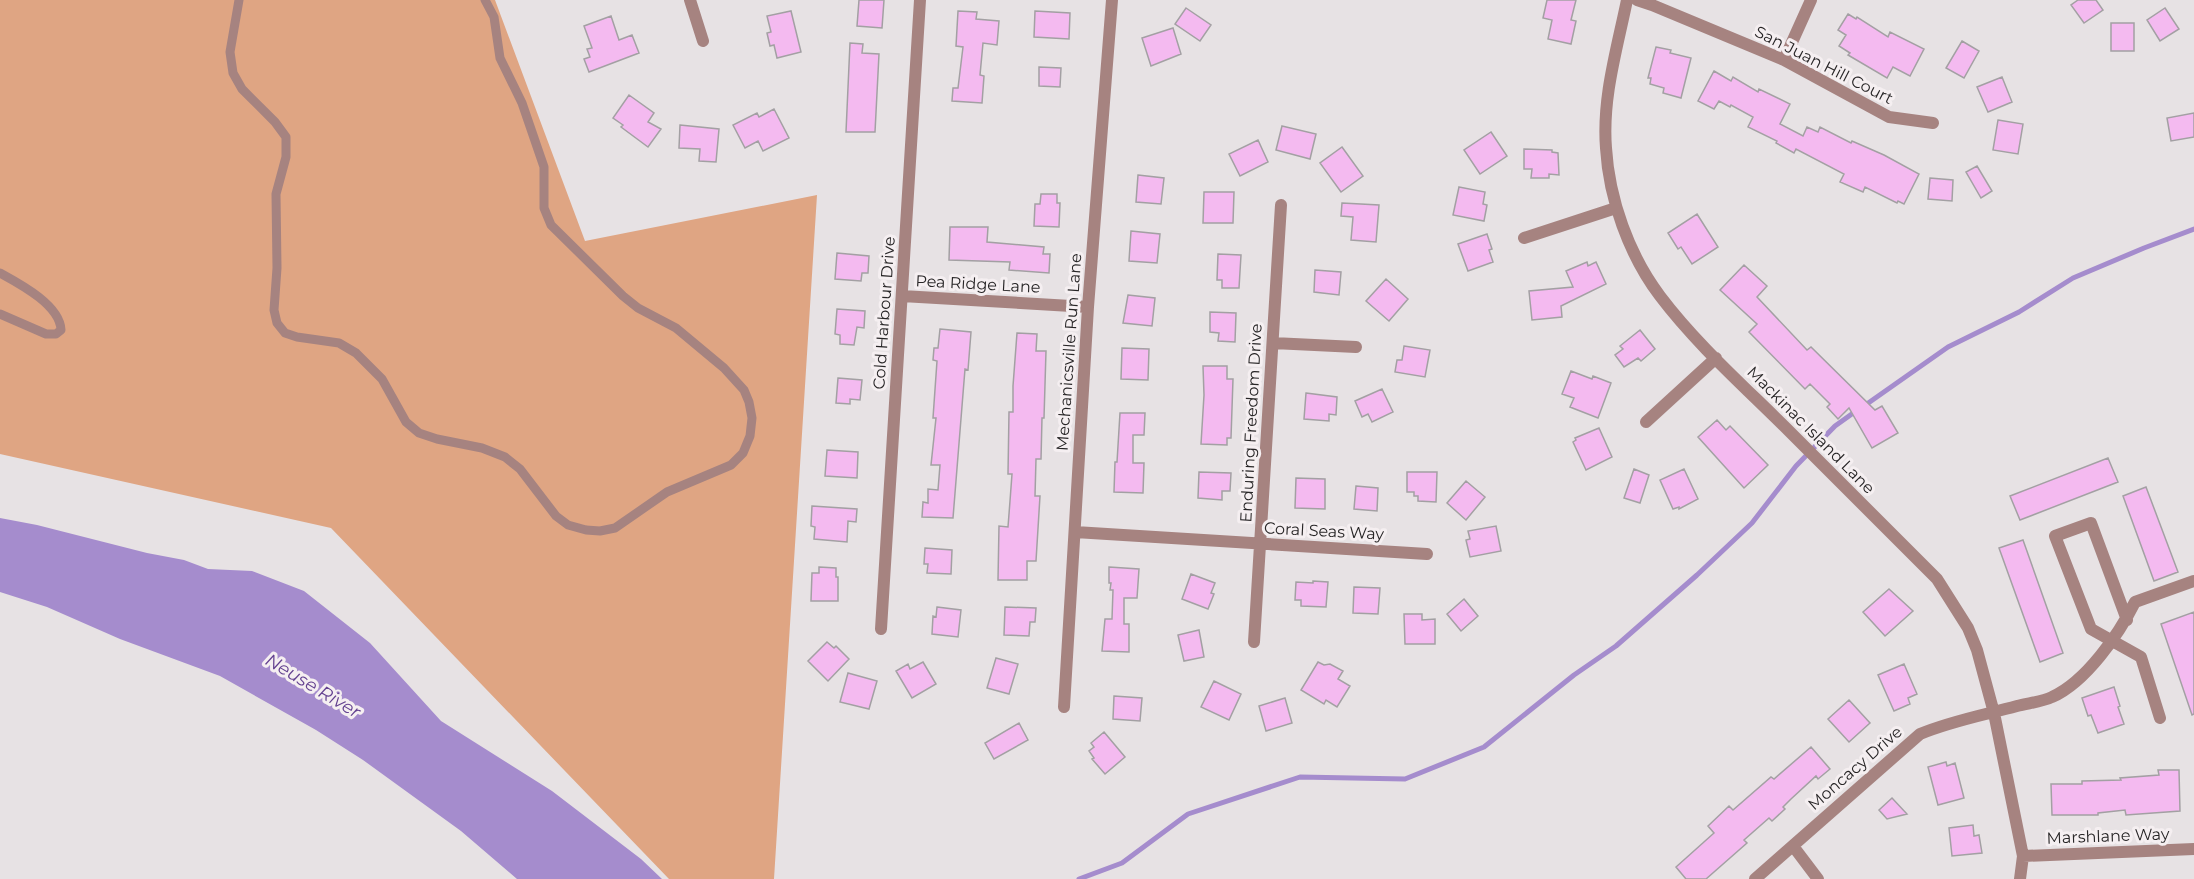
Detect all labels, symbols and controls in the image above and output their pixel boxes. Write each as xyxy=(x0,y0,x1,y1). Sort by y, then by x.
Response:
street label: San Juan Hill Court xyxy=(1752,22,1897,108)
street label: Cold Harbour Drive xyxy=(869,236,899,390)
street label: Mechanicsville Run Lane xyxy=(1053,253,1085,451)
street label: Pea Ridge Lane xyxy=(915,271,1041,297)
street label: Enduring Freedom Drive xyxy=(1236,323,1266,523)
street label: Mackinac Island Lane xyxy=(1743,362,1879,498)
street label: Coral Seas Way xyxy=(1264,518,1385,544)
water label: Neuse River xyxy=(261,649,365,723)
street label: Moncacy Drive xyxy=(1804,722,1906,814)
street label: Marshlane Way xyxy=(2046,824,2170,848)

